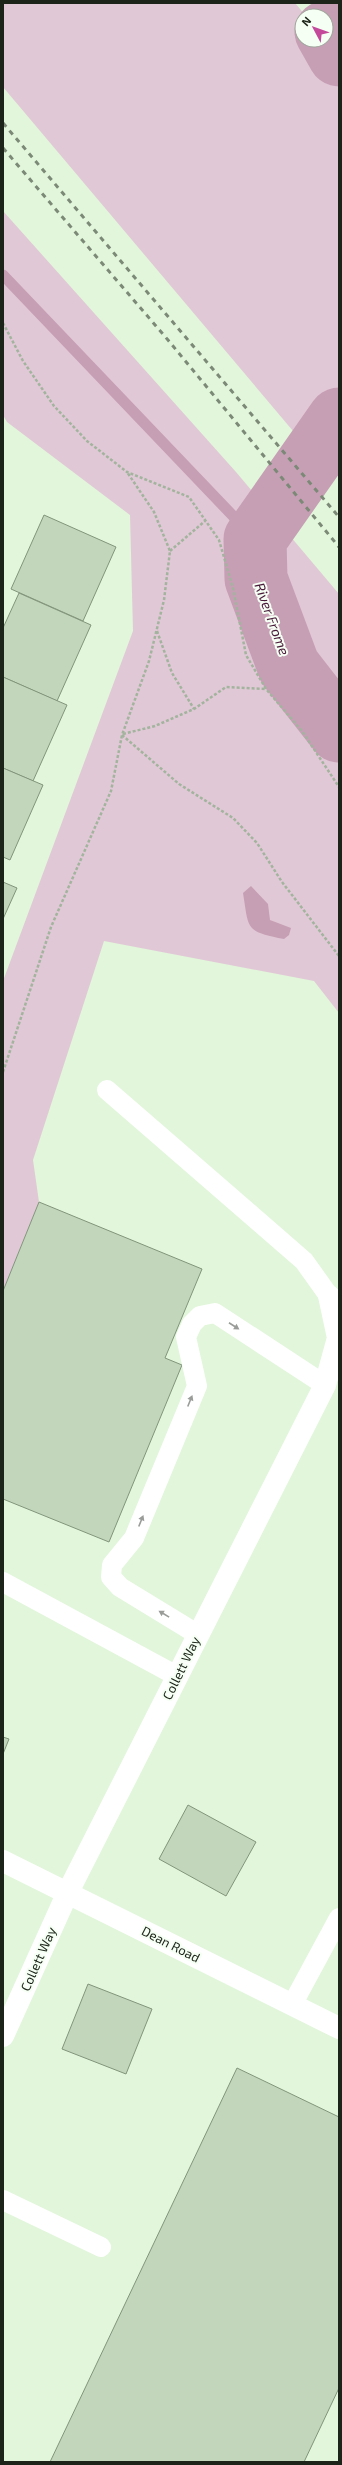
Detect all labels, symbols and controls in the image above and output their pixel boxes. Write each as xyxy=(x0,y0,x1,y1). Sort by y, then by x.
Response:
north arrow xyxy=(294,8,334,48)
text: N xyxy=(299,14,314,28)
water label: River Frome xyxy=(252,580,294,658)
one-way arrow xyxy=(229,1322,239,1330)
one-way arrow xyxy=(188,1395,194,1407)
one-way arrow xyxy=(138,1515,144,1527)
one-way arrow xyxy=(159,1610,169,1618)
street label: Collett Way xyxy=(159,1634,203,1702)
street label: Dean Road xyxy=(139,1923,203,1965)
street label: Collett Way xyxy=(17,1924,59,1993)

